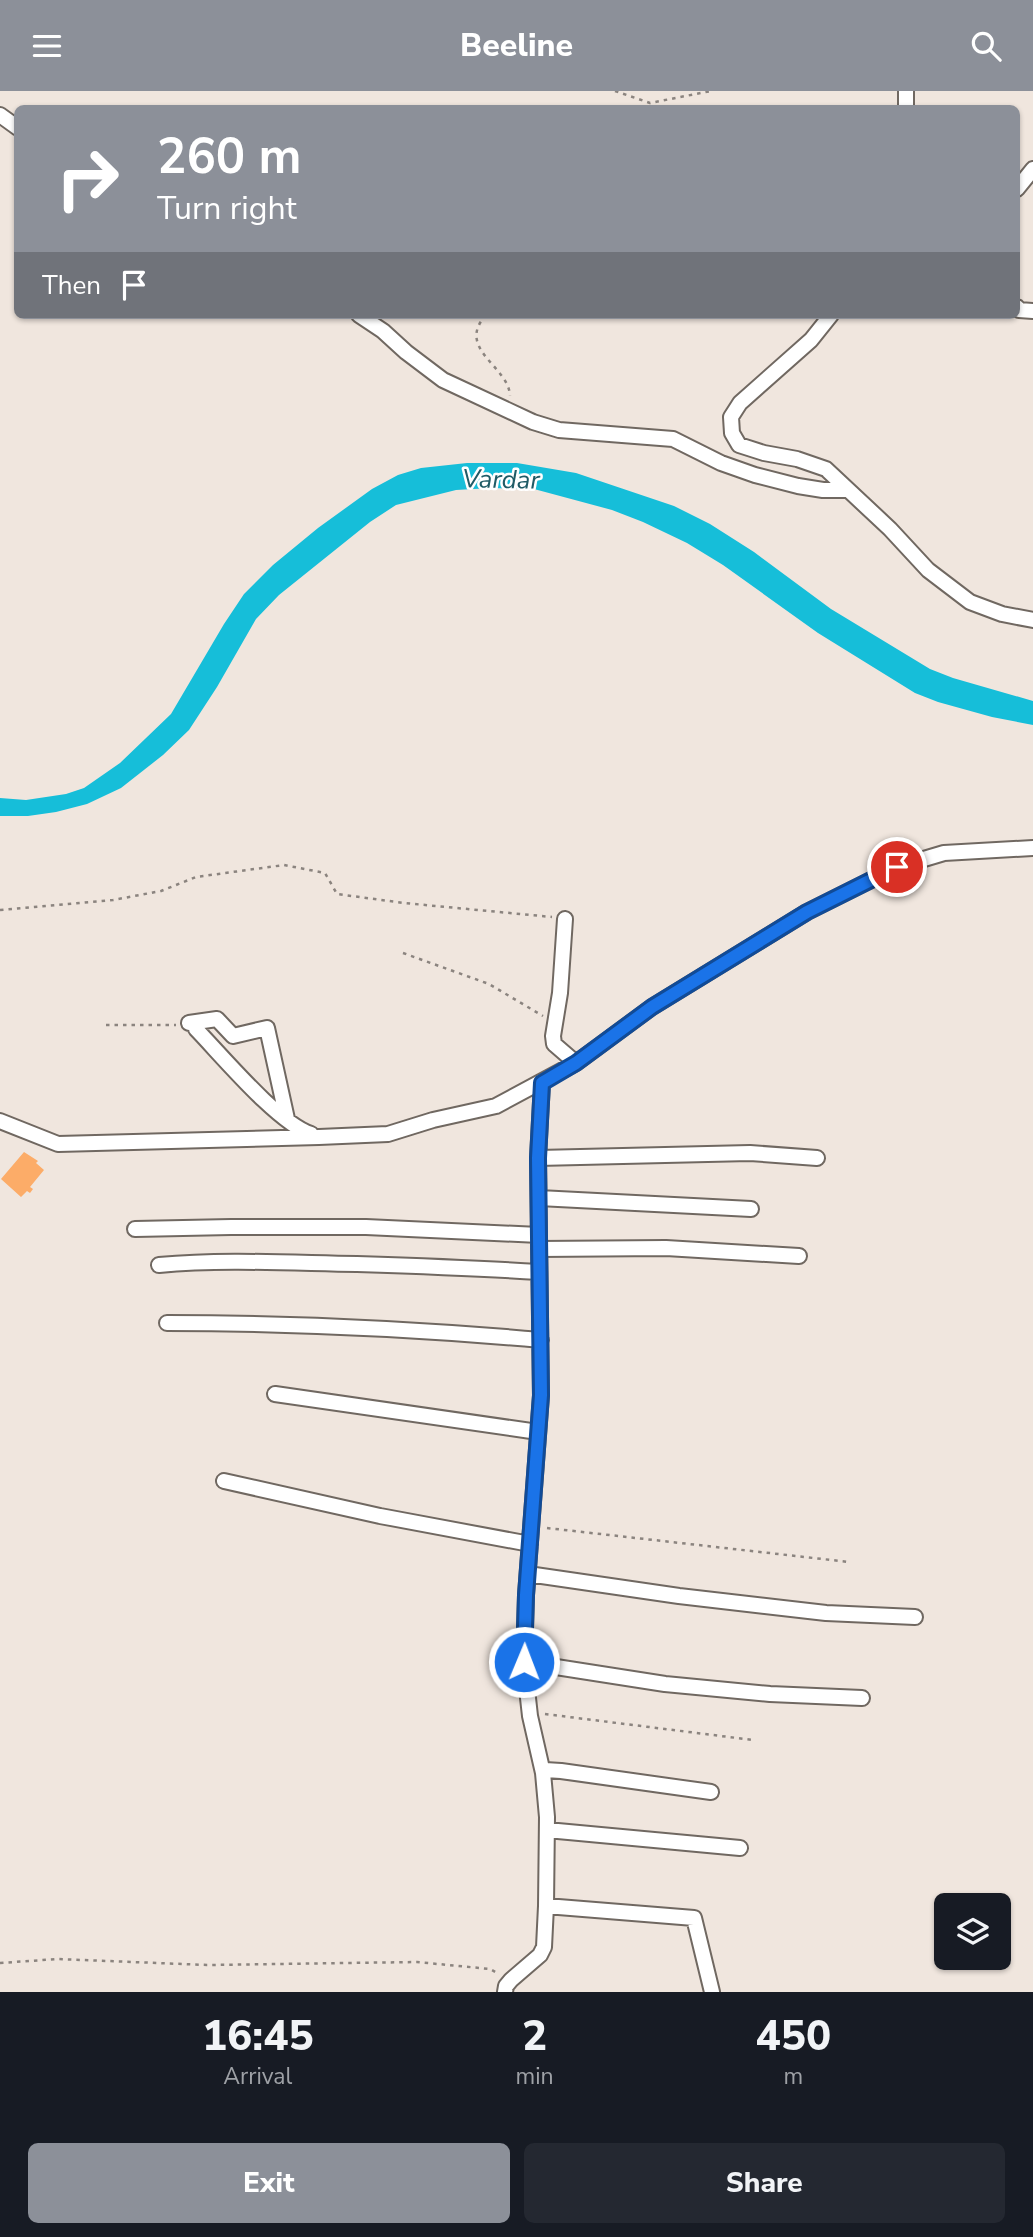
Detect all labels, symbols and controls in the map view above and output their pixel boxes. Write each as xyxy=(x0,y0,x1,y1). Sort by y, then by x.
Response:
text: Beeline xyxy=(460,24,573,67)
icon: menu xyxy=(28,27,66,65)
icon: search xyxy=(967,27,1005,65)
text: 260 m xyxy=(157,123,301,190)
icon: right xyxy=(42,133,133,224)
text: Turn right xyxy=(157,187,297,230)
icon: arrive xyxy=(115,266,153,304)
text: Then xyxy=(42,268,101,303)
water label: Vardar xyxy=(462,461,541,498)
pin xyxy=(867,837,927,897)
icon: arrive xyxy=(878,848,916,886)
position arrow xyxy=(487,1625,561,1699)
map controls xyxy=(934,1893,1011,1970)
button: layers xyxy=(934,1893,1011,1970)
text: 16:45 xyxy=(202,2008,314,2065)
text: 2 xyxy=(522,2008,547,2065)
text: 450 xyxy=(756,2008,831,2065)
text: Arrival xyxy=(223,2061,292,2092)
text: min xyxy=(516,2061,554,2092)
text: m xyxy=(783,2061,803,2092)
button: Exit xyxy=(28,2143,510,2223)
button: Share xyxy=(524,2143,1005,2223)

